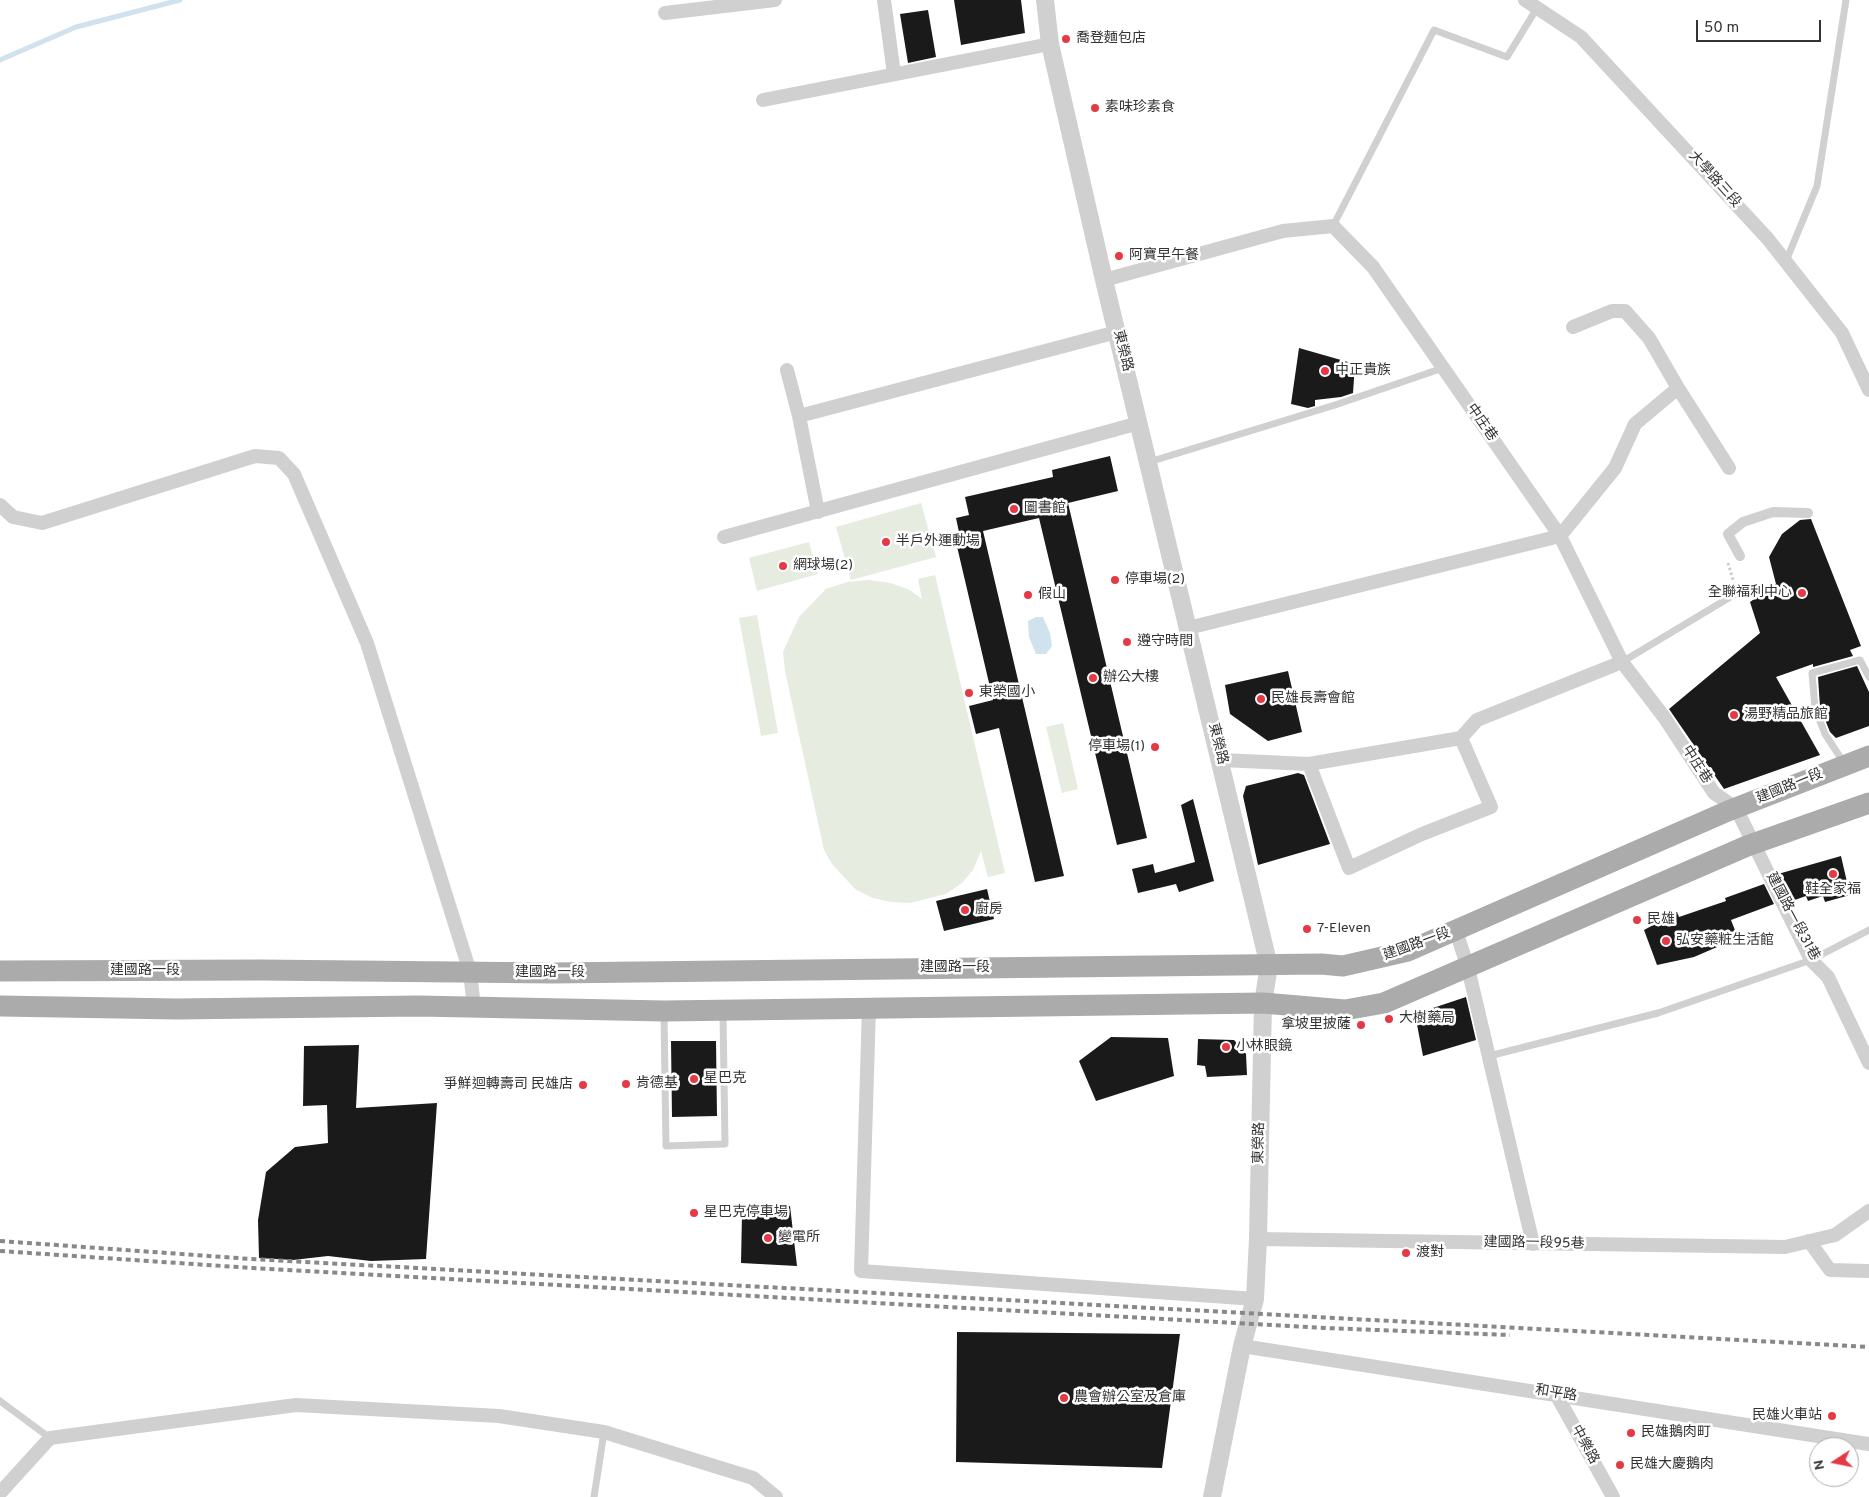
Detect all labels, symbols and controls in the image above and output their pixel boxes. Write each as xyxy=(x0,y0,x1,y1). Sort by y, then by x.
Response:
scale bar xyxy=(1699,10,1824,42)
text: 50 m xyxy=(1704,19,1739,38)
place label: 喬登麵包店 xyxy=(1076,31,1146,47)
marker: 喬登麵包店 xyxy=(1060,33,1072,45)
place label: 素味珍素食 xyxy=(1105,100,1175,116)
marker: 素味珍素食 xyxy=(1089,102,1101,114)
street label: 大學路三段 xyxy=(1684,148,1744,212)
place label: 阿寶早午餐 xyxy=(1129,248,1199,264)
marker: 阿寶早午餐 xyxy=(1113,250,1125,262)
street label: 東榮路 xyxy=(1109,329,1135,373)
place label: 中正貴族 xyxy=(1335,363,1391,379)
marker: 中正貴族 xyxy=(1319,365,1331,377)
street label: 中庄巷 xyxy=(1462,401,1500,445)
place label: 圖書館 xyxy=(1024,501,1066,517)
marker: 圖書館 xyxy=(1008,503,1020,515)
place label: 半戶外運動場 xyxy=(896,534,980,550)
marker: 半戶外運動場 xyxy=(880,536,892,548)
place label: 網球場(2) xyxy=(793,558,853,574)
marker: 網球場(2) xyxy=(777,560,789,572)
place label: 停車場(2) xyxy=(1125,572,1185,588)
marker: 停車場(2) xyxy=(1109,574,1121,586)
place label: 全聯福利中心 xyxy=(1708,585,1792,601)
place label: 假山 xyxy=(1038,587,1066,603)
marker: 全聯福利中心 xyxy=(1796,587,1808,599)
marker: 假山 xyxy=(1022,589,1034,601)
place label: 遵守時間 xyxy=(1137,634,1193,650)
marker: 遵守時間 xyxy=(1121,636,1133,648)
place label: 辦公大樓 xyxy=(1103,670,1159,686)
marker: 辦公大樓 xyxy=(1087,672,1099,684)
place label: 東榮國小 xyxy=(979,685,1035,701)
marker: 東榮國小 xyxy=(963,687,975,699)
place label: 民雄長壽會館 xyxy=(1271,691,1355,707)
marker: 民雄長壽會館 xyxy=(1255,693,1267,705)
place label: 湯野精品旅館 xyxy=(1744,707,1828,723)
marker: 湯野精品旅館 xyxy=(1728,709,1740,721)
street label: 東榮路 xyxy=(1204,722,1230,766)
place label: 停車場(1) xyxy=(1088,739,1145,755)
marker: 停車場(1) xyxy=(1149,741,1161,753)
street label: 中庄巷 xyxy=(1678,743,1714,787)
street label: 建國路一段 xyxy=(1754,766,1826,808)
marker: 鞋全家福 xyxy=(1827,868,1839,880)
street label: 建國路一段31巷 xyxy=(1762,870,1822,964)
place label: 鞋全家福 xyxy=(1805,882,1861,898)
place label: 廚房 xyxy=(975,902,1003,918)
marker: 廚房 xyxy=(959,904,971,916)
place label: 民雄 xyxy=(1647,912,1675,928)
marker: 民雄 xyxy=(1631,914,1643,926)
place label: 7-Eleven xyxy=(1317,921,1371,937)
marker: 7-Eleven xyxy=(1301,923,1313,935)
street label: 建國路一段 xyxy=(1381,925,1453,965)
place label: 弘安藥粧生活館 xyxy=(1676,933,1774,949)
marker: 弘安藥粧生活館 xyxy=(1660,935,1672,947)
street label: 建國路一段 xyxy=(920,960,990,976)
street label: 建國路一段 xyxy=(110,963,180,979)
street label: 建國路一段 xyxy=(515,965,585,981)
place label: 大樹藥局 xyxy=(1399,1011,1455,1027)
marker: 大樹藥局 xyxy=(1383,1013,1395,1025)
place label: 拿坡里披薩 xyxy=(1281,1017,1351,1033)
marker: 拿坡里披薩 xyxy=(1355,1019,1367,1031)
place label: 小林眼鏡 xyxy=(1236,1039,1292,1055)
marker: 小林眼鏡 xyxy=(1220,1041,1232,1053)
place label: 星巴克 xyxy=(704,1071,746,1087)
marker: 星巴克 xyxy=(688,1073,700,1085)
place label: 肯德基 xyxy=(636,1076,678,1092)
place label: 爭鮮迴轉壽司 民雄店 xyxy=(444,1077,573,1093)
marker: 肯德基 xyxy=(620,1078,632,1090)
marker: 爭鮮迴轉壽司 民雄店 xyxy=(577,1079,589,1091)
street label: 東榮路 xyxy=(1251,1122,1269,1164)
place label: 星巴克停車場 xyxy=(704,1205,788,1221)
marker: 星巴克停車場 xyxy=(688,1207,700,1219)
place label: 變電所 xyxy=(778,1230,820,1246)
marker: 變電所 xyxy=(762,1232,774,1244)
street label: 建國路一段95巷 xyxy=(1483,1235,1585,1253)
place label: 渡對 xyxy=(1416,1245,1444,1261)
marker: 渡對 xyxy=(1400,1247,1412,1259)
street label: 和平路 xyxy=(1534,1382,1578,1406)
place label: 農會辦公室及倉庫 xyxy=(1074,1390,1186,1406)
marker: 農會辦公室及倉庫 xyxy=(1058,1392,1070,1404)
place label: 民雄火車站 xyxy=(1752,1408,1822,1424)
marker: 民雄火車站 xyxy=(1826,1410,1838,1422)
street label: 中樂路 xyxy=(1566,1423,1602,1467)
place label: 民雄鵝肉町 xyxy=(1641,1425,1711,1441)
marker: 民雄鵝肉町 xyxy=(1625,1427,1637,1439)
north arrow xyxy=(1809,1437,1859,1487)
place label: 民雄大慶鵝肉 xyxy=(1630,1457,1714,1473)
text: N xyxy=(1810,1458,1829,1471)
marker: 民雄大慶鵝肉 xyxy=(1614,1459,1626,1471)

